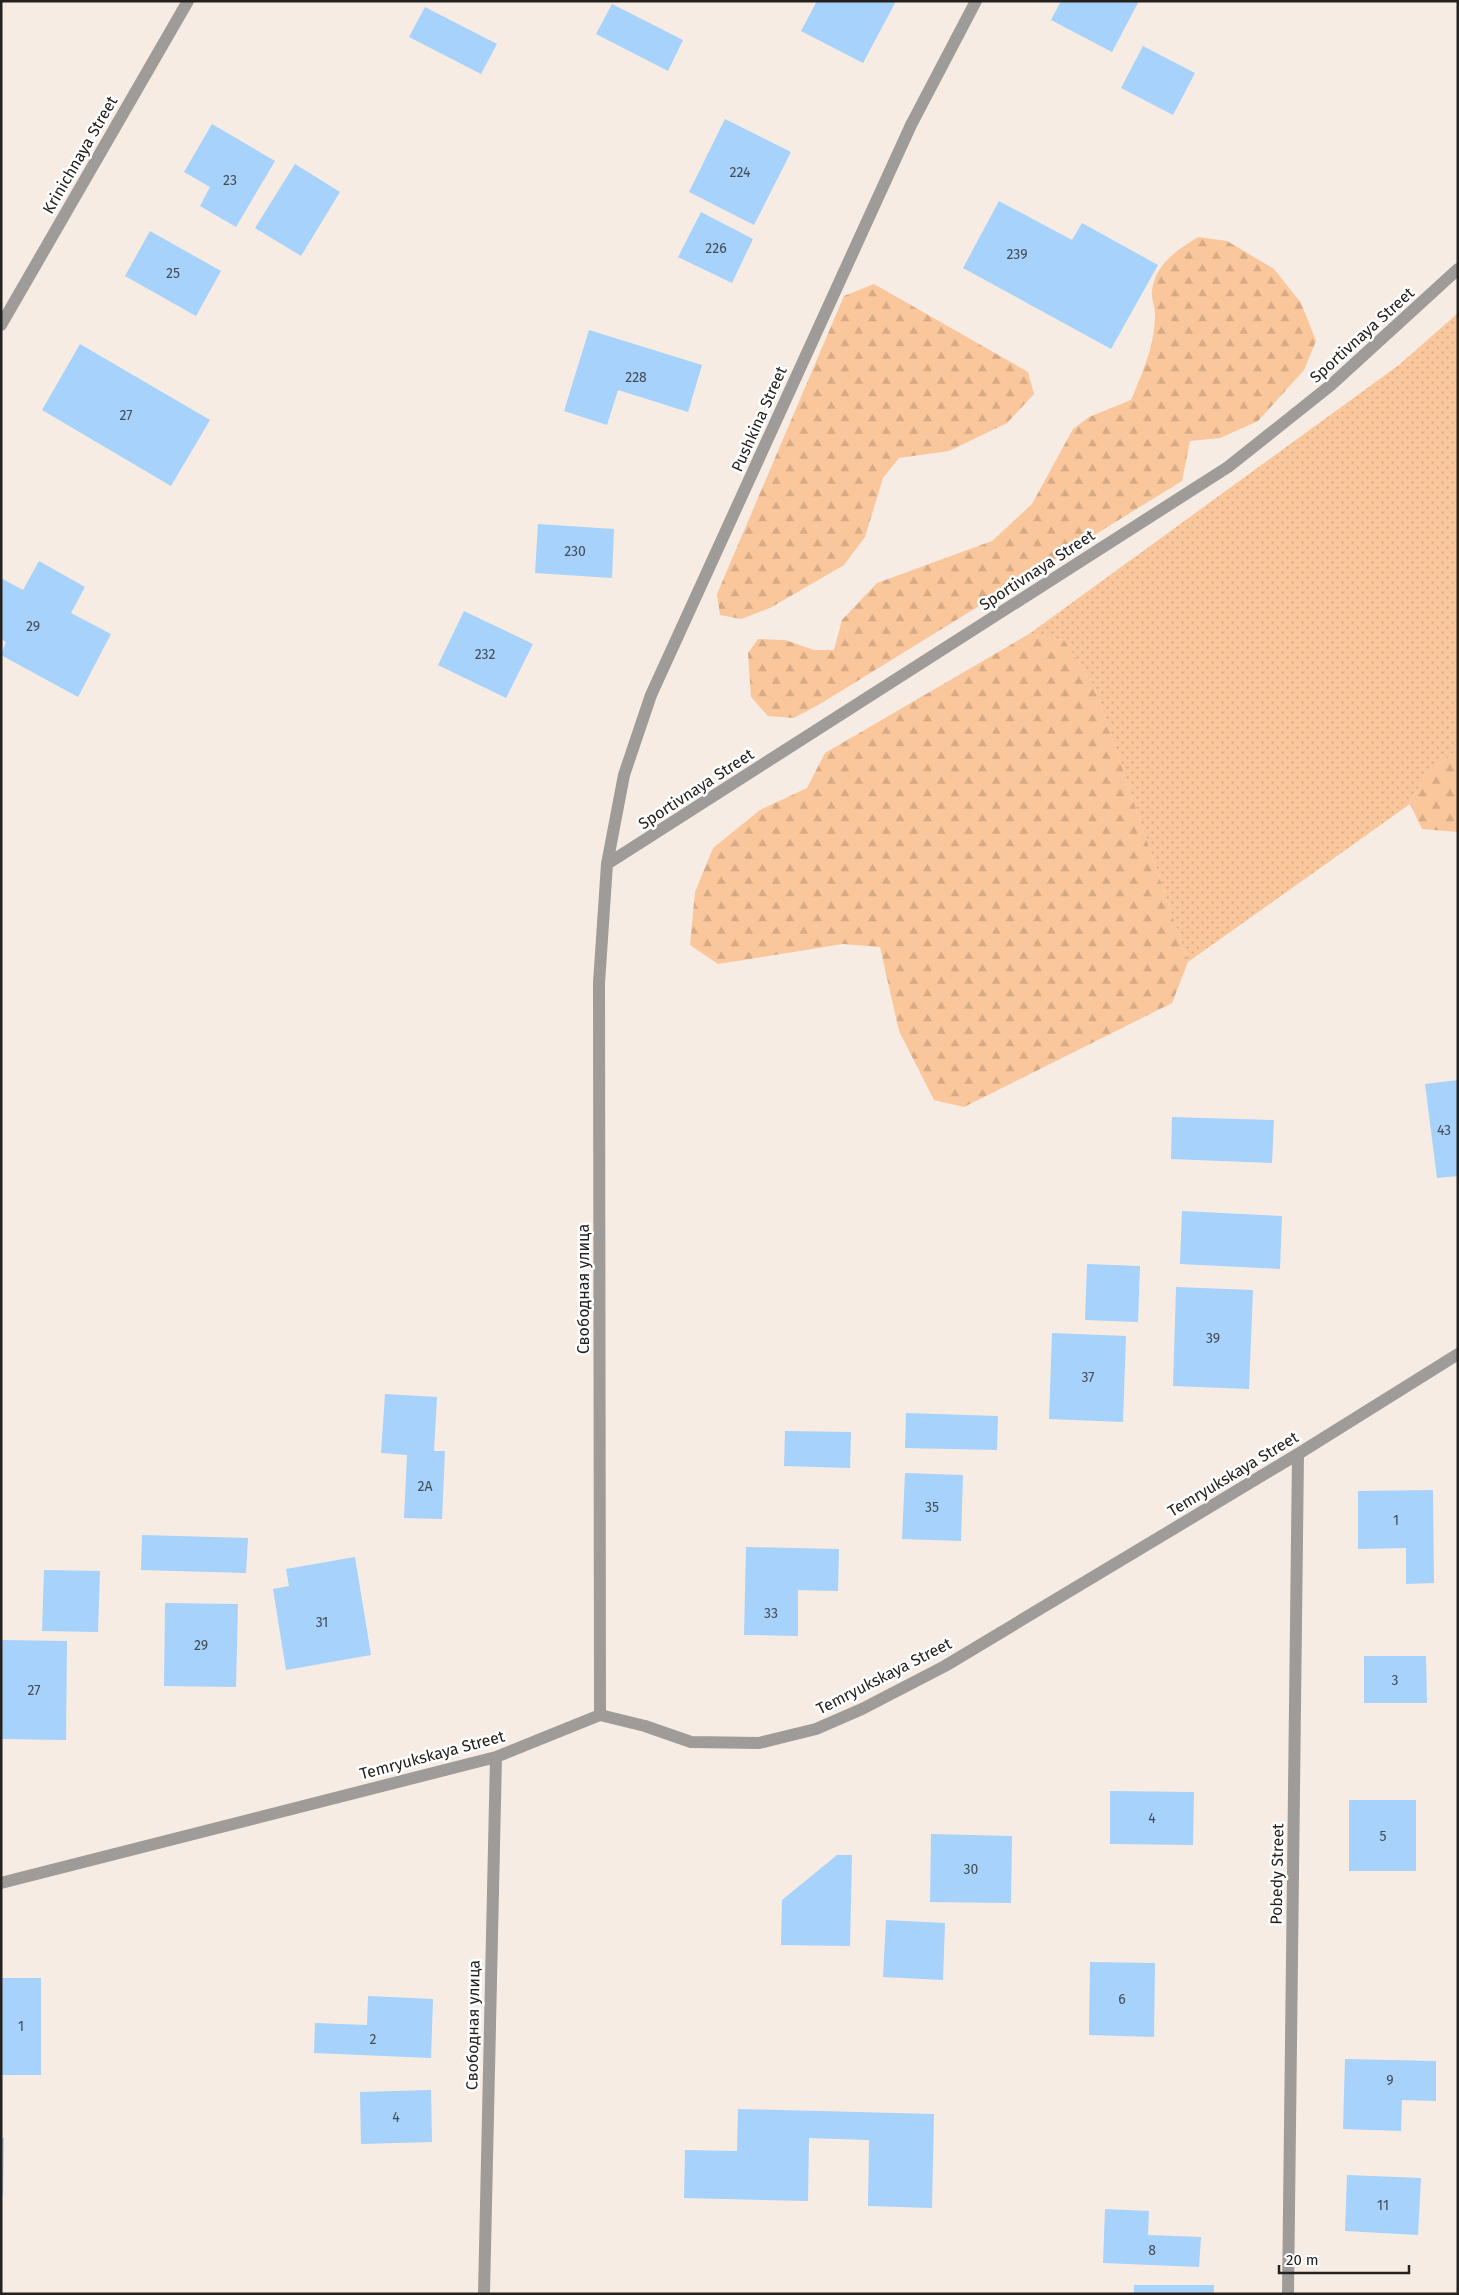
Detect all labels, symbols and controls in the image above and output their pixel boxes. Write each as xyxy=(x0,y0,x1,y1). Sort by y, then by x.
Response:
street label: Krinichnaya Street xyxy=(39,93,122,217)
house number: 224 xyxy=(730,164,751,181)
house number: 23 xyxy=(223,172,237,189)
house number: 226 xyxy=(705,240,727,257)
house number: 239 xyxy=(1006,246,1028,263)
house number: 25 xyxy=(166,265,180,282)
street label: Sportivnaya Street xyxy=(1306,283,1418,387)
street label: Pushkina Street xyxy=(727,363,791,475)
house number: 228 xyxy=(625,369,647,386)
house number: 27 xyxy=(119,407,133,424)
street label: Sportivnaya Street xyxy=(976,525,1098,614)
house number: 230 xyxy=(564,543,586,560)
house number: 29 xyxy=(26,618,40,635)
house number: 232 xyxy=(475,646,495,663)
street label: Sportivnaya Street xyxy=(635,744,757,833)
house number: 43 xyxy=(1437,1122,1451,1139)
street label: Свободная улица xyxy=(574,1224,593,1354)
house number: 39 xyxy=(1206,1330,1220,1347)
house number: 37 xyxy=(1081,1369,1095,1386)
street label: Temryukskaya Street xyxy=(1164,1427,1302,1521)
house number: 2А xyxy=(418,1478,432,1495)
house number: 35 xyxy=(925,1499,939,1516)
house number: 1 xyxy=(1393,1512,1399,1529)
house number: 33 xyxy=(764,1605,778,1622)
house number: 31 xyxy=(316,1614,328,1631)
street label: Temryukskaya Street xyxy=(813,1634,955,1718)
house number: 29 xyxy=(194,1637,208,1654)
house number: 3 xyxy=(1392,1672,1399,1689)
house number: 27 xyxy=(27,1682,41,1699)
street label: Temryukskaya Street xyxy=(358,1726,507,1783)
house number: 4 xyxy=(1148,1810,1156,1827)
street label: Pobedy Street xyxy=(1267,1823,1287,1925)
house number: 5 xyxy=(1379,1828,1387,1845)
house number: 30 xyxy=(964,1861,979,1878)
street label: Свободная улица xyxy=(462,1960,484,2090)
house number: 6 xyxy=(1118,1991,1126,2008)
house number: 1 xyxy=(18,2018,24,2035)
house number: 2 xyxy=(370,2031,377,2048)
house number: 9 xyxy=(1386,2072,1394,2089)
house number: 4 xyxy=(392,2109,400,2126)
house number: 11 xyxy=(1377,2197,1389,2214)
house number: 8 xyxy=(1148,2242,1156,2259)
scale bar xyxy=(1279,2242,1409,2274)
text: 20 m xyxy=(1286,2251,1319,2269)

